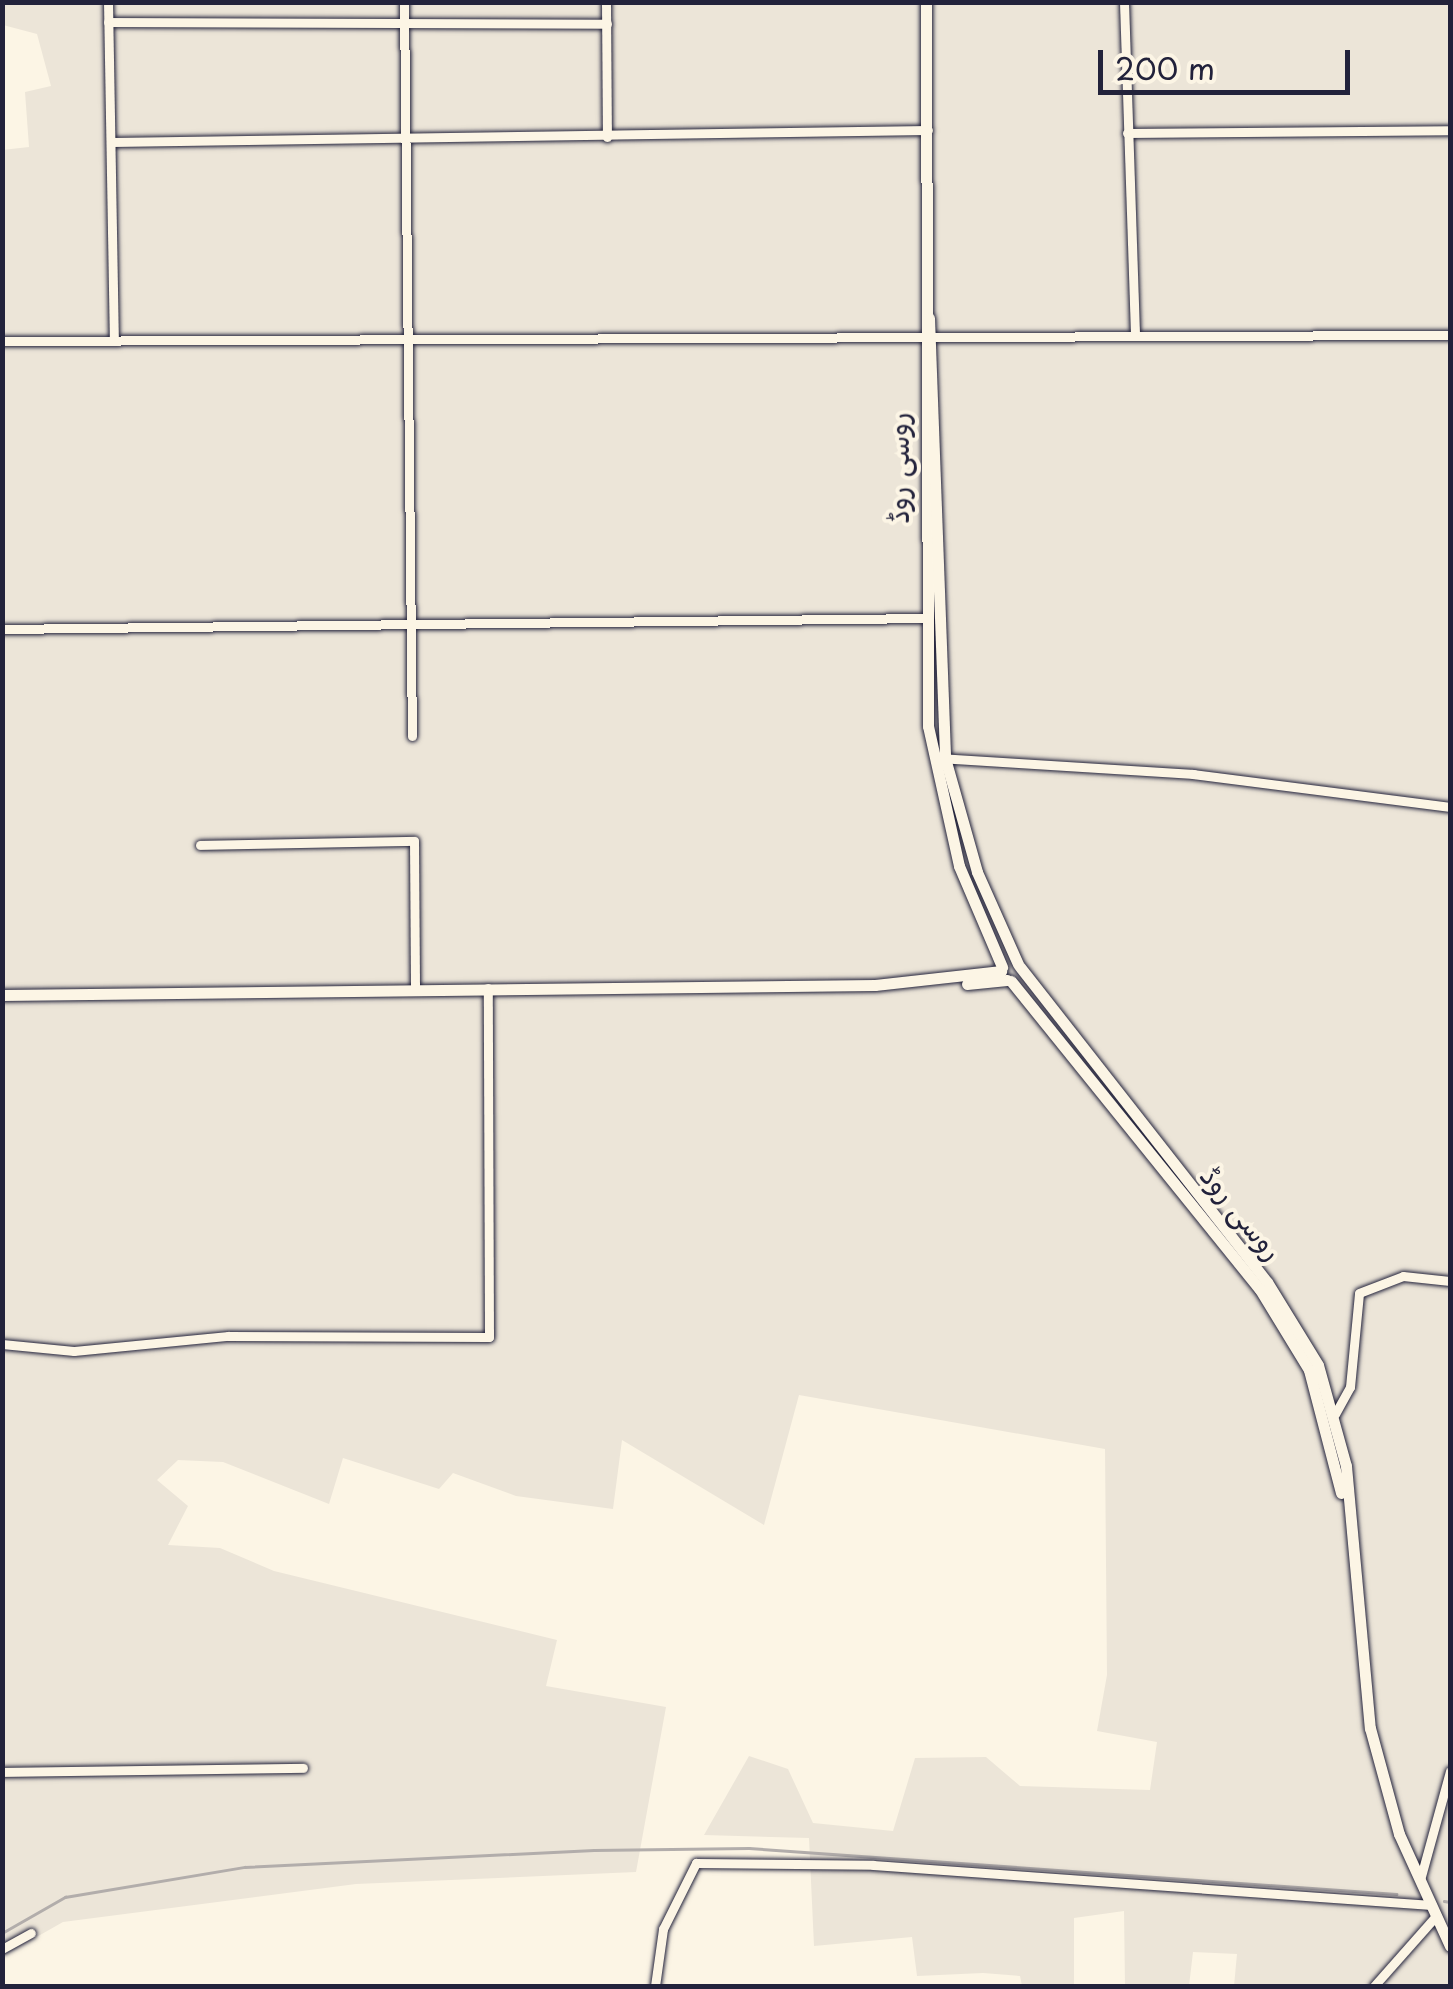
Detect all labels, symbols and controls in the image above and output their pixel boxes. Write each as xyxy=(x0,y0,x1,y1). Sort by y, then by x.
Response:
scale bar xyxy=(1103,30,1356,92)
text: 200 m xyxy=(1115,45,1215,90)
street label: روسی روڈ xyxy=(881,412,915,524)
street label: روسی روڈ xyxy=(1194,1159,1290,1267)

